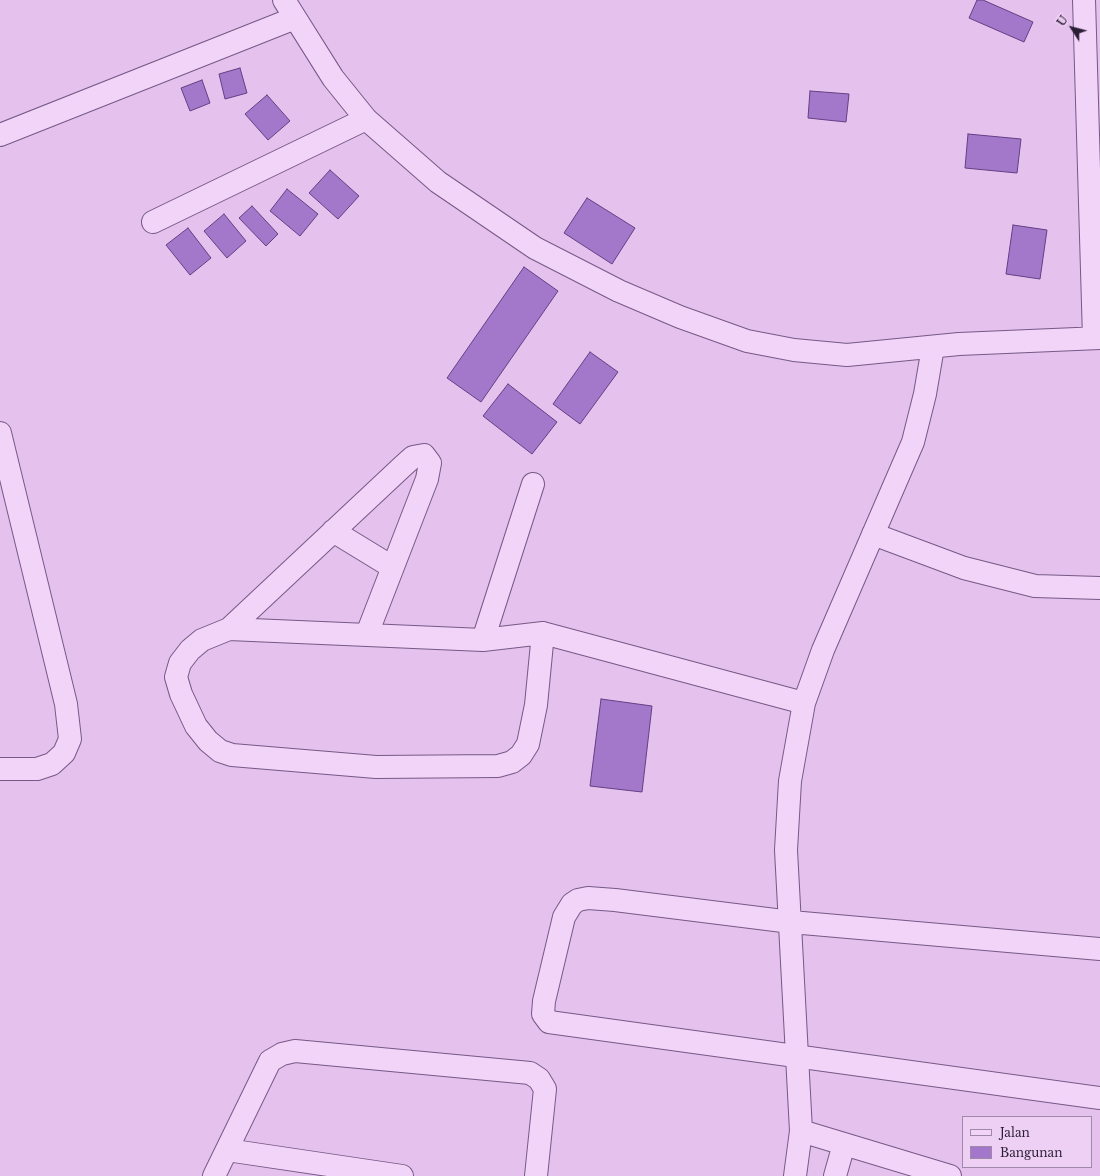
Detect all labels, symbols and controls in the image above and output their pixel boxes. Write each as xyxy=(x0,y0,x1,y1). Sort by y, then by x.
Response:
north arrow xyxy=(1052,8,1092,48)
text: U xyxy=(1054,13,1071,29)
legend xyxy=(962,1116,1092,1168)
text: Jalan xyxy=(1000,1125,1030,1140)
text: Bangunan xyxy=(1000,1145,1063,1160)

